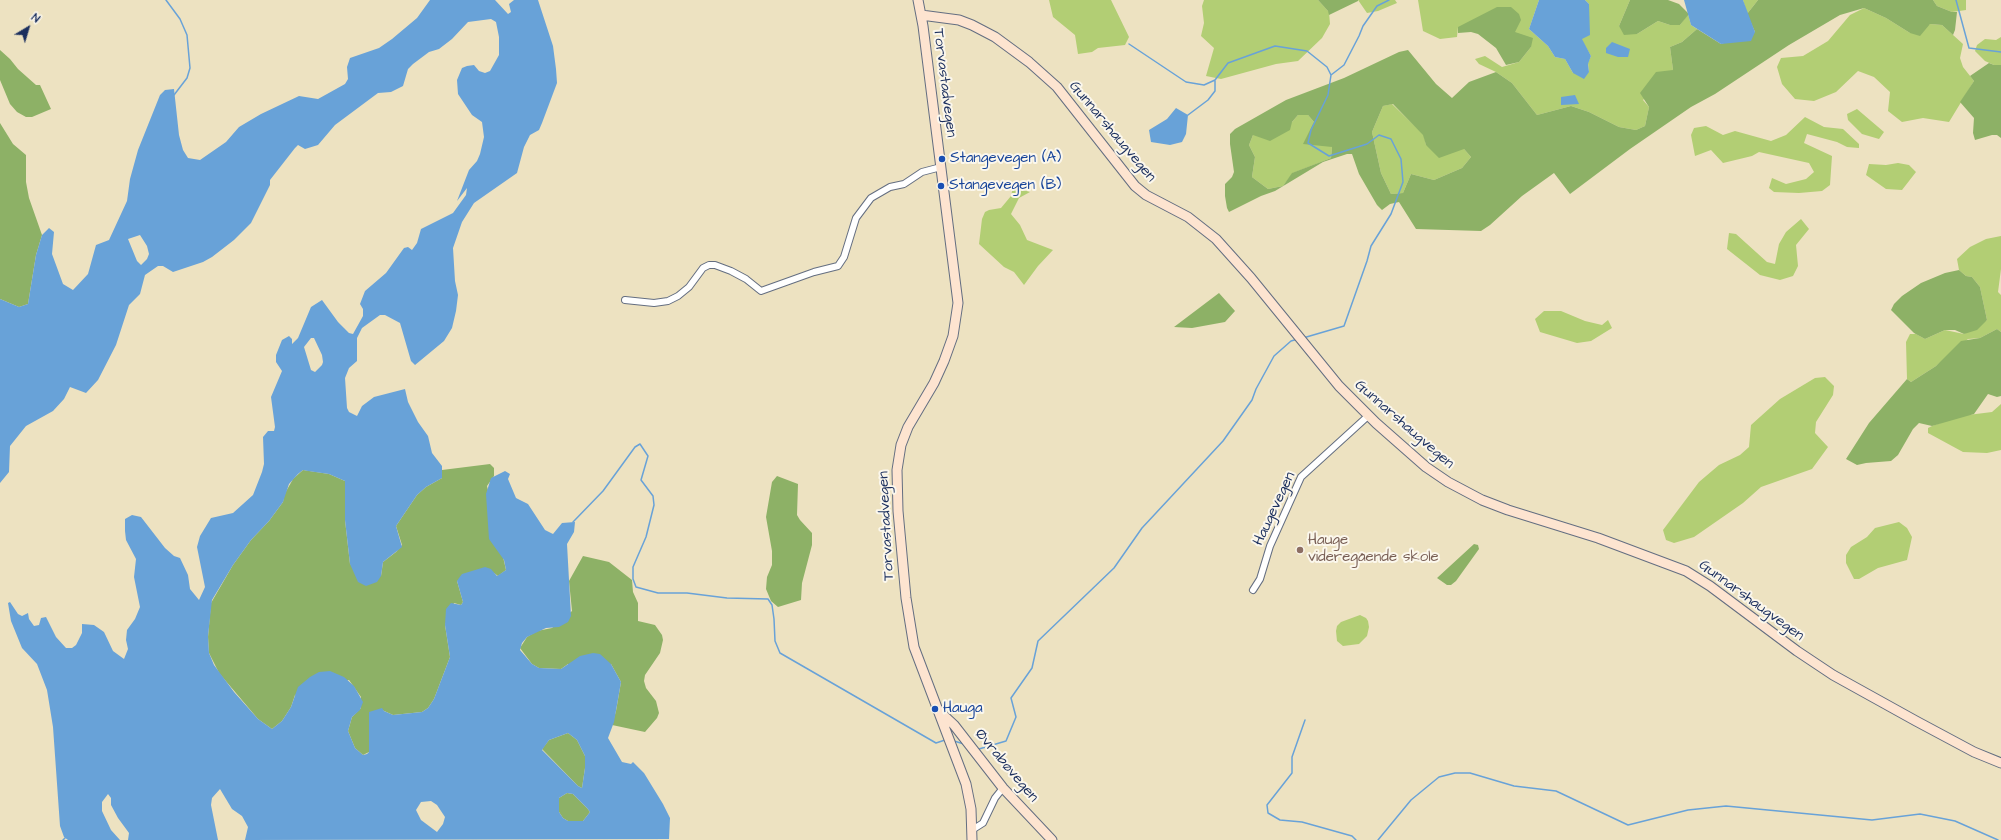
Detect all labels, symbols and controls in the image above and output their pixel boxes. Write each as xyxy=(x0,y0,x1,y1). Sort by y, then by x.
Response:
north arrow xyxy=(8,8,48,48)
text: N xyxy=(28,10,43,26)
street label: Torvastadvegen xyxy=(928,27,960,139)
street label: Gunnarshaugvegen xyxy=(1065,78,1159,186)
place label: Stangevegen (A) xyxy=(950,150,1061,168)
marker: Stangevegen (A) xyxy=(937,154,947,164)
place label: Stangevegen (B) xyxy=(949,177,1061,195)
marker: Stangevegen (B) xyxy=(936,181,946,191)
street label: Gunnarshaugvegen xyxy=(1351,377,1457,473)
street label: Haugevegen xyxy=(1250,469,1300,549)
street label: Torvastadvegen xyxy=(875,471,899,581)
place label: Hauge videregående skole xyxy=(1308,532,1439,567)
marker: Hauge videregående skole xyxy=(1295,545,1305,555)
street label: Gunnarshaugvegen xyxy=(1695,557,1807,645)
place label: Hauga xyxy=(943,700,983,718)
marker: Hauga xyxy=(930,704,940,714)
street label: Øvrabøvegen xyxy=(970,726,1042,806)

